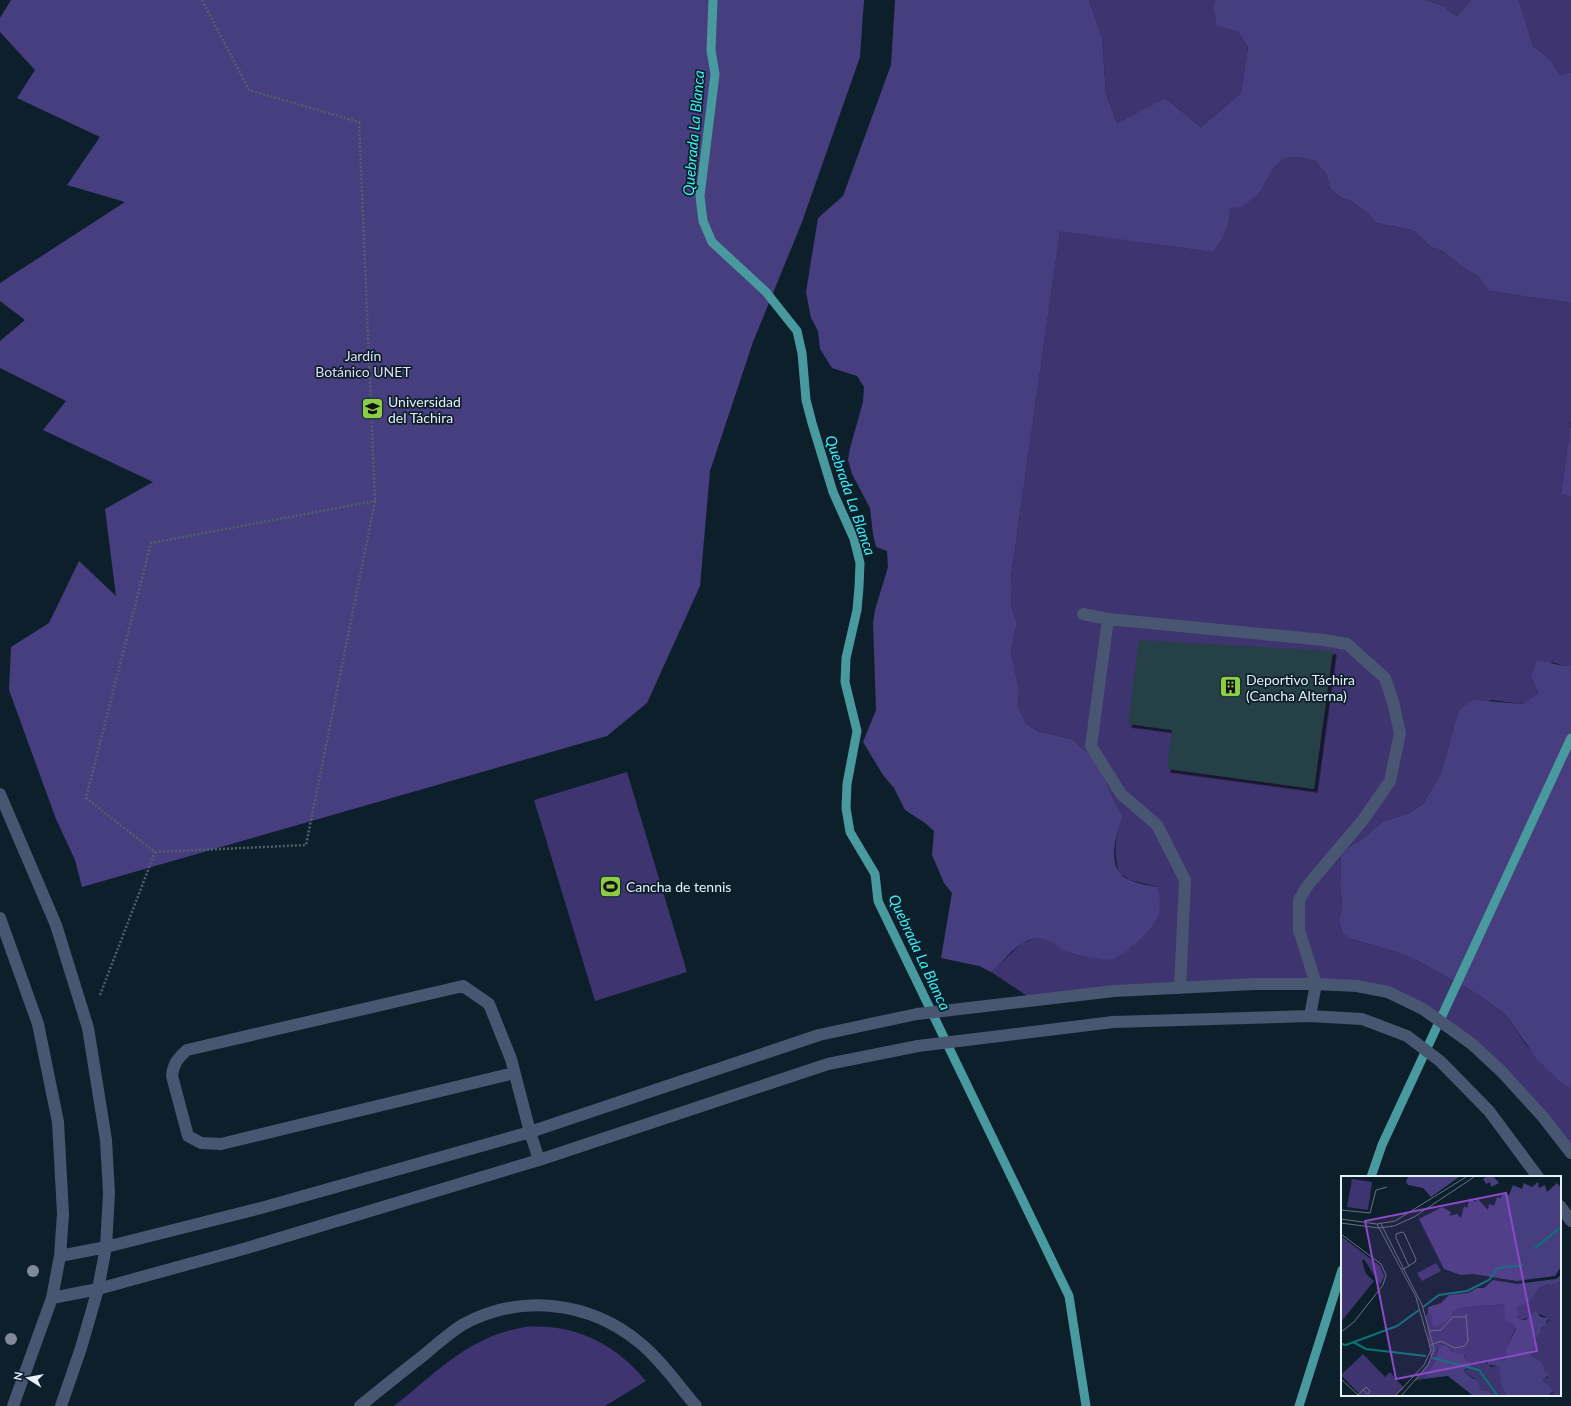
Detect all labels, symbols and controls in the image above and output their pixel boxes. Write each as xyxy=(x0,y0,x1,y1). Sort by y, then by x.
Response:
water label: Quebrada La Blanca xyxy=(679,69,707,197)
park label: Jardín Botánico UNET xyxy=(315,347,411,380)
place label: Universidad del Táchira xyxy=(388,393,461,426)
school or university icon: Universidad del Táchira xyxy=(359,396,385,422)
water label: Quebrada La Blanca xyxy=(822,433,880,558)
place label: Deportivo Táchira (Cancha Alterna) xyxy=(1246,671,1355,704)
building icon: Deportivo Táchira (Cancha Alterna) xyxy=(1217,674,1243,700)
sports icon: Cancha de tennis xyxy=(598,873,624,899)
place label: Cancha de tennis xyxy=(626,878,731,895)
water label: Quebrada La Blanca xyxy=(885,891,955,1013)
inset map xyxy=(1341,1176,1561,1396)
north arrow xyxy=(8,1358,48,1398)
text: N xyxy=(11,1371,25,1381)

